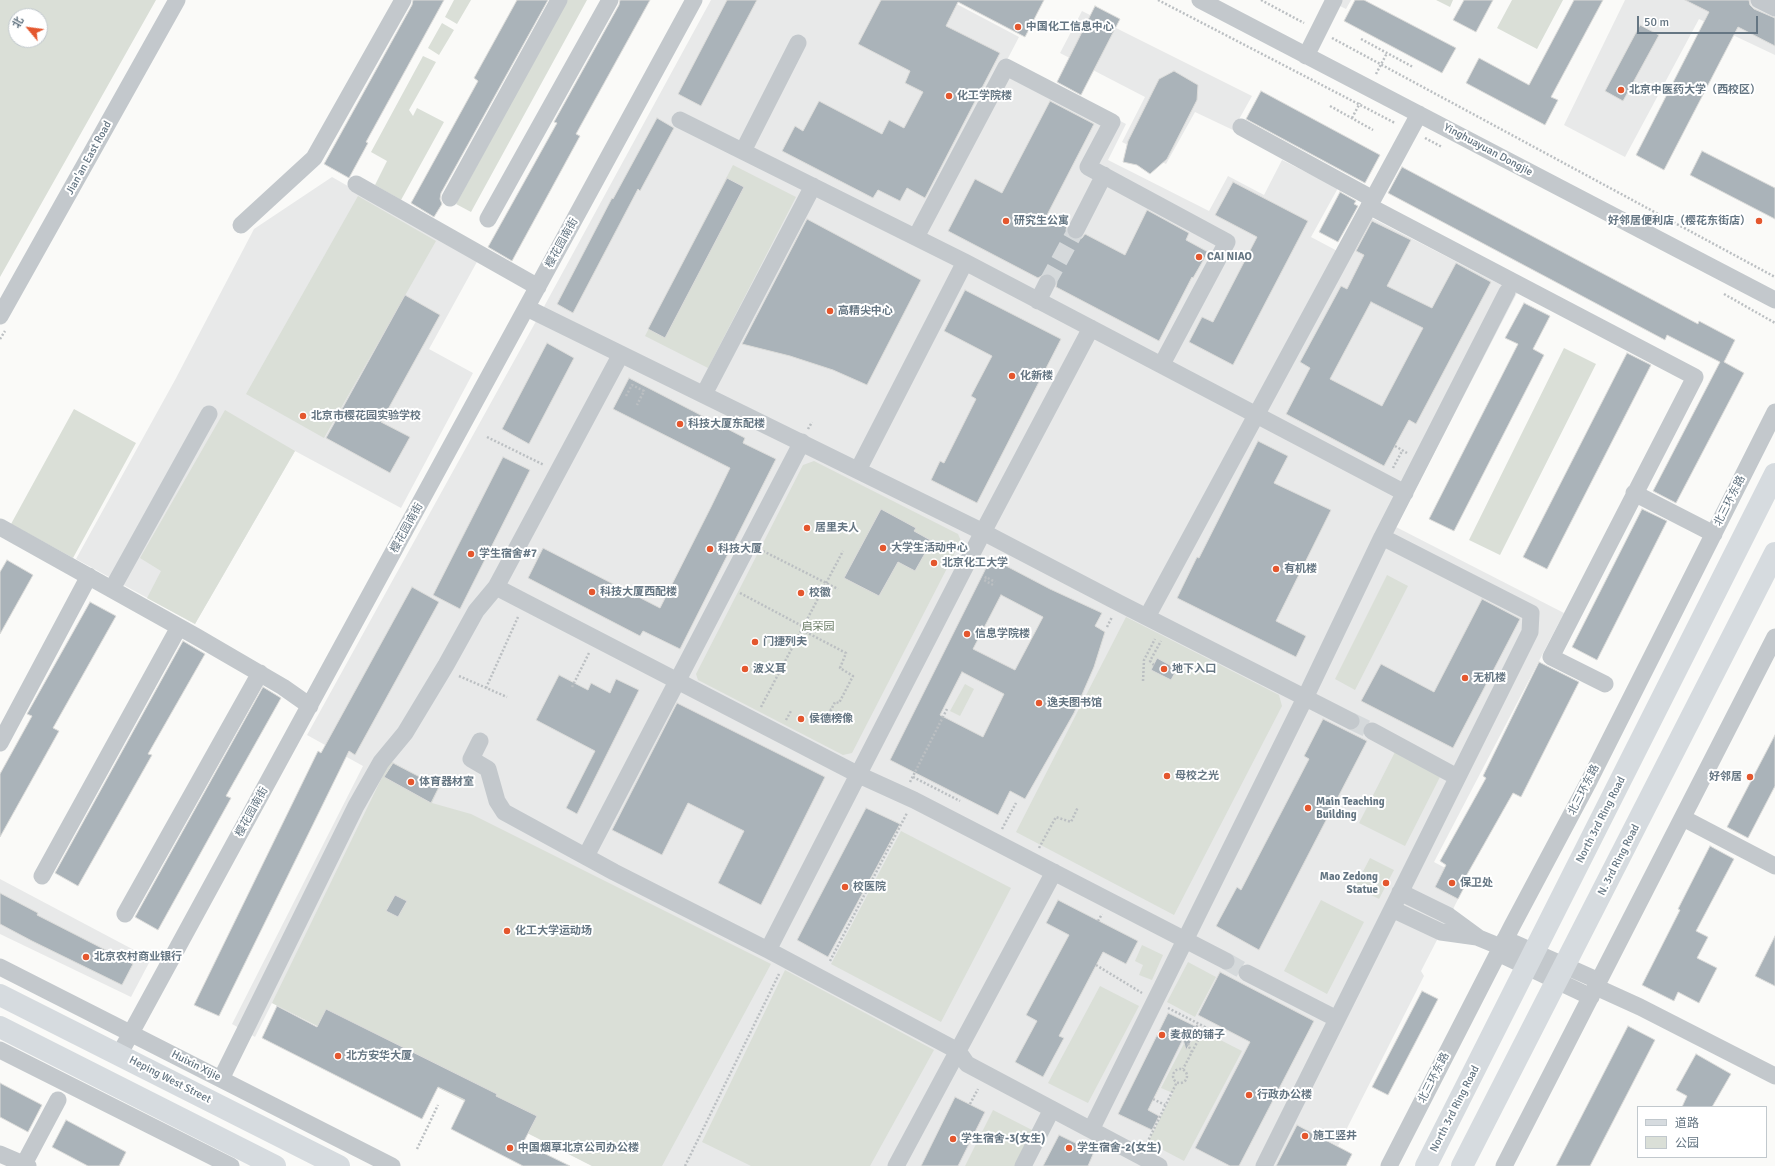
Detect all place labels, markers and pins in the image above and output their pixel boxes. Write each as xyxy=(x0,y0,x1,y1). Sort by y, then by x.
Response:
place label: 中国化工信息中心 xyxy=(1026,20,1114,34)
marker: 中国化工信息中心 xyxy=(1013,22,1023,32)
place label: 北京中医药大学（西校区） xyxy=(1629,83,1761,97)
marker: 北京中医药大学（西校区） xyxy=(1616,85,1626,95)
place label: 化工学院楼 xyxy=(957,89,1012,103)
marker: 化工学院楼 xyxy=(944,91,954,101)
place label: 研究生公寓 xyxy=(1014,214,1069,228)
place label: 好邻居便利店（樱花东街店） xyxy=(1608,214,1751,228)
marker: 研究生公寓 xyxy=(1001,216,1011,226)
marker: 好邻居便利店（樱花东街店） xyxy=(1754,216,1764,226)
place label: CAI NIAO xyxy=(1207,250,1252,264)
marker: CAI NIAO xyxy=(1194,252,1204,262)
place label: 高精尖中心 xyxy=(838,304,893,318)
marker: 高精尖中心 xyxy=(825,306,835,316)
place label: 化新楼 xyxy=(1020,369,1053,383)
marker: 化新楼 xyxy=(1007,371,1017,381)
place label: 北京市樱花园实验学校 xyxy=(311,409,421,423)
marker: 北京市樱花园实验学校 xyxy=(298,411,308,421)
place label: 科技大厦东配楼 xyxy=(688,417,765,431)
marker: 科技大厦东配楼 xyxy=(675,419,685,429)
place label: 居里夫人 xyxy=(815,521,859,535)
marker: 居里夫人 xyxy=(802,523,812,533)
place label: 大学生活动中心 xyxy=(891,541,968,555)
place label: 科技大厦 xyxy=(718,542,762,556)
marker: 大学生活动中心 xyxy=(878,543,888,553)
marker: 科技大厦 xyxy=(705,544,715,554)
place label: 学生宿舍#7 xyxy=(479,547,537,561)
marker: 学生宿舍#7 xyxy=(466,549,476,559)
place label: 北京化工大学 xyxy=(942,556,1008,570)
marker: 北京化工大学 xyxy=(929,558,939,568)
place label: 有机楼 xyxy=(1284,562,1317,576)
marker: 有机楼 xyxy=(1271,564,1281,574)
place label: 科技大厦西配楼 xyxy=(600,585,677,599)
place label: 校徽 xyxy=(809,586,831,600)
marker: 科技大厦西配楼 xyxy=(587,587,597,597)
marker: 校徽 xyxy=(796,588,806,598)
place label: 信息学院楼 xyxy=(975,627,1030,641)
marker: 信息学院楼 xyxy=(962,629,972,639)
place label: 门捷列夫 xyxy=(763,635,807,649)
marker: 门捷列夫 xyxy=(750,637,760,647)
place label: 波义耳 xyxy=(753,662,786,676)
place label: 地下入口 xyxy=(1172,662,1216,676)
marker: 波义耳 xyxy=(740,664,750,674)
marker: 地下入口 xyxy=(1159,664,1169,674)
place label: 无机楼 xyxy=(1473,671,1506,685)
marker: 无机楼 xyxy=(1460,673,1470,683)
place label: 逸夫图书馆 xyxy=(1047,696,1102,710)
marker: 逸夫图书馆 xyxy=(1034,698,1044,708)
place label: 侯德榜像 xyxy=(809,712,853,726)
marker: 侯德榜像 xyxy=(796,714,806,724)
place label: 母校之光 xyxy=(1175,769,1219,783)
place label: 好邻居 xyxy=(1709,770,1742,784)
marker: 母校之光 xyxy=(1162,771,1172,781)
marker: 好邻居 xyxy=(1745,772,1755,782)
place label: 体育器材室 xyxy=(419,775,474,789)
marker: 体育器材室 xyxy=(406,777,416,787)
place label: Main Teaching Building xyxy=(1316,795,1385,821)
marker: Main Teaching Building xyxy=(1303,803,1313,813)
place label: Mao Zedong Statue xyxy=(1320,870,1378,896)
place label: 保卫处 xyxy=(1460,876,1493,890)
marker: Mao Zedong Statue xyxy=(1381,878,1391,888)
marker: 保卫处 xyxy=(1447,878,1457,888)
place label: 校医院 xyxy=(853,880,886,894)
marker: 校医院 xyxy=(840,882,850,892)
place label: 化工大学运动场 xyxy=(515,924,592,938)
marker: 化工大学运动场 xyxy=(502,926,512,936)
place label: 北京农村商业银行 xyxy=(94,950,182,964)
marker: 北京农村商业银行 xyxy=(81,952,91,962)
place label: 麦叔的铺子 xyxy=(1170,1028,1225,1042)
marker: 麦叔的铺子 xyxy=(1157,1030,1167,1040)
place label: 北方安华大厦 xyxy=(346,1049,412,1063)
marker: 北方安华大厦 xyxy=(333,1051,343,1061)
place label: 行政办公楼 xyxy=(1257,1088,1312,1102)
marker: 行政办公楼 xyxy=(1244,1090,1254,1100)
place label: 施工竖井 xyxy=(1313,1129,1357,1143)
marker: 施工竖井 xyxy=(1300,1131,1310,1141)
place label: 学生宿舍-3(女生) xyxy=(961,1132,1045,1146)
marker: 学生宿舍-3(女生) xyxy=(948,1134,958,1144)
place label: 中国烟草北京公司办公楼 xyxy=(518,1141,639,1155)
place label: 学生宿舍-2(女生) xyxy=(1077,1141,1161,1155)
marker: 中国烟草北京公司办公楼 xyxy=(505,1143,515,1153)
marker: 学生宿舍-2(女生) xyxy=(1064,1143,1074,1153)

